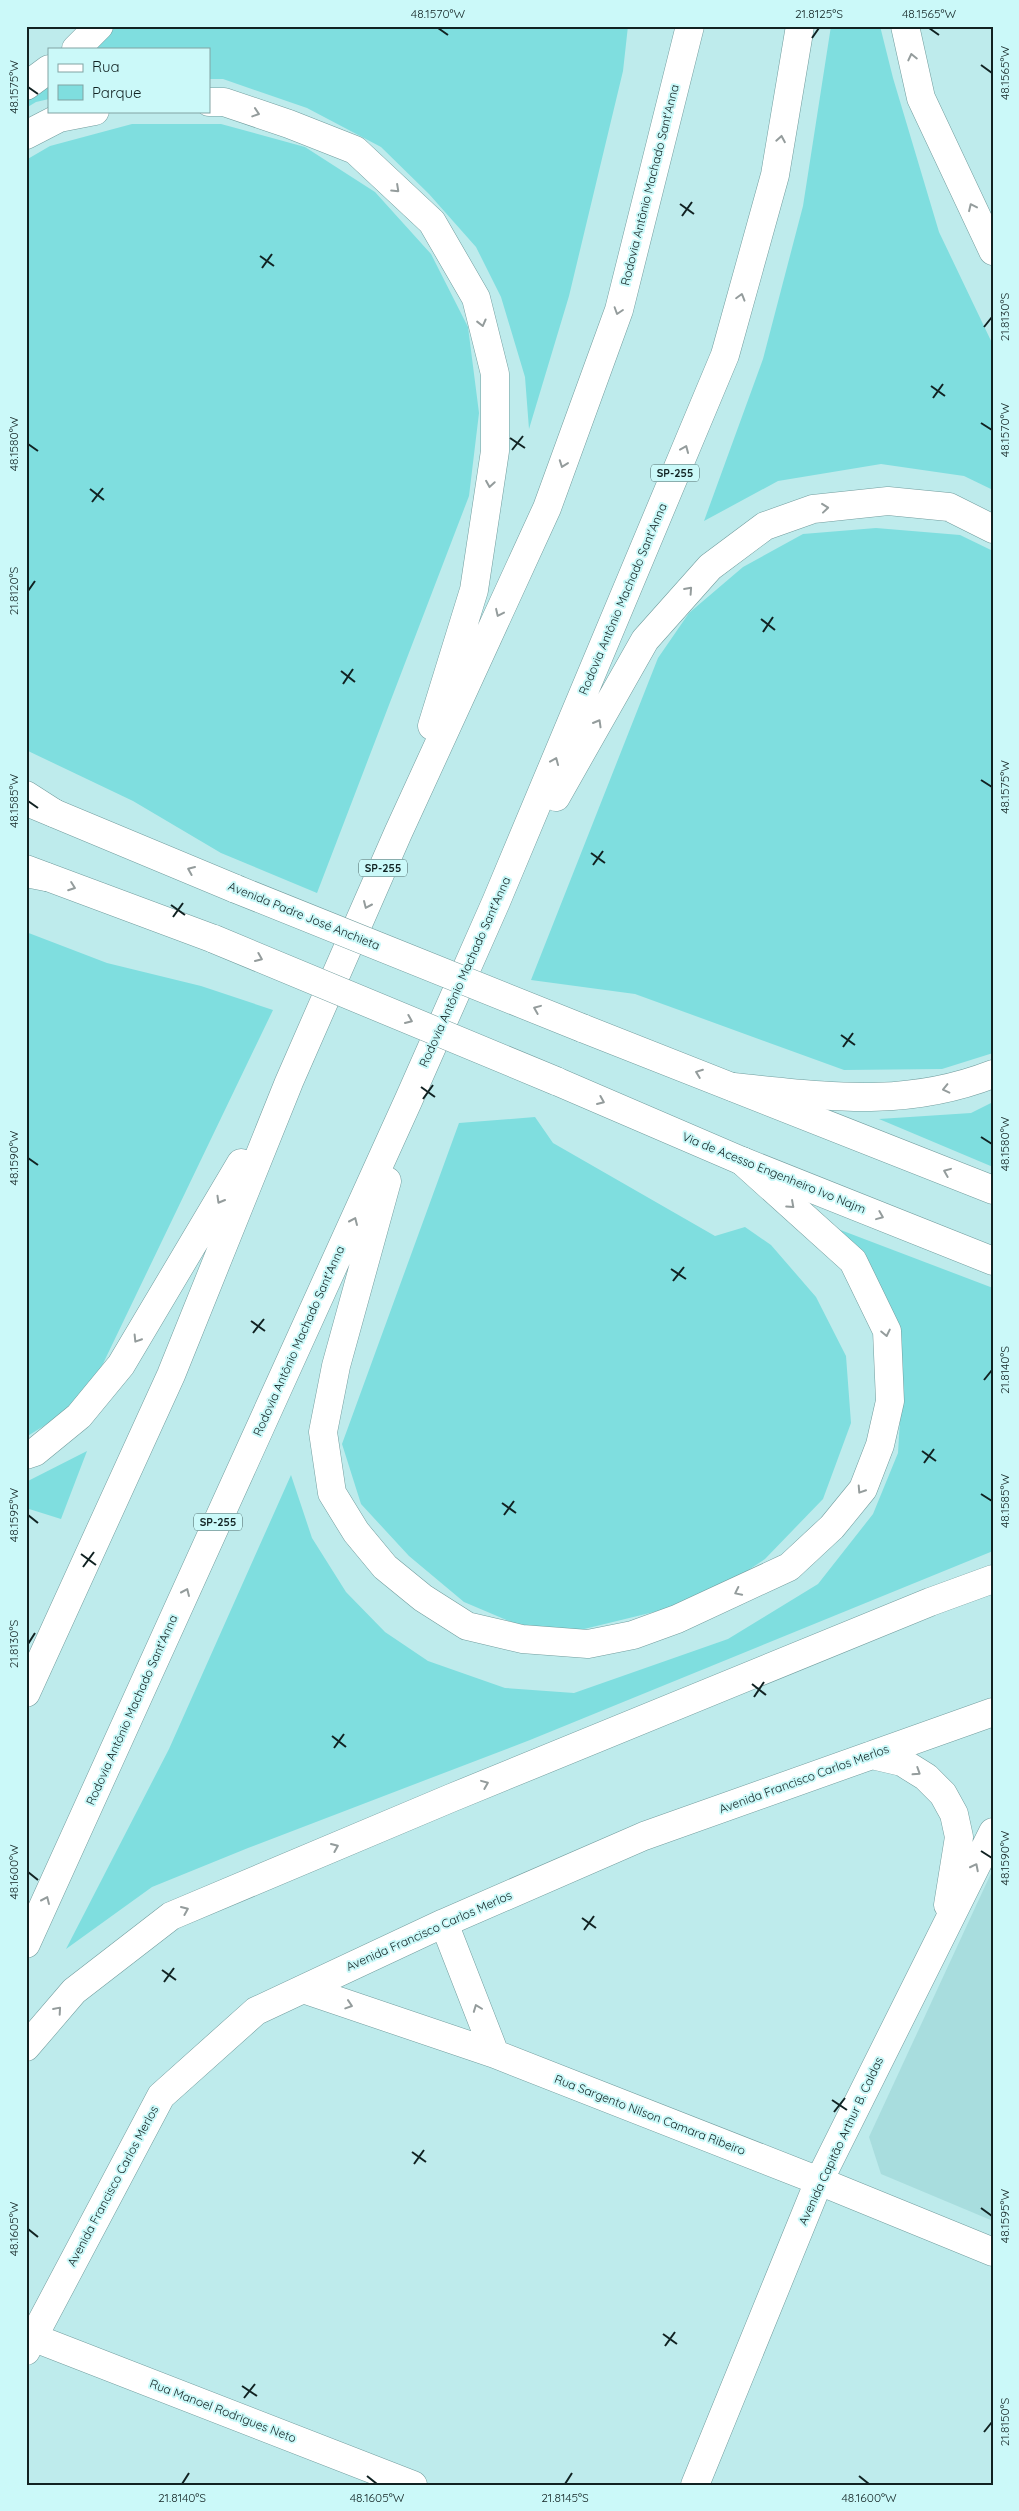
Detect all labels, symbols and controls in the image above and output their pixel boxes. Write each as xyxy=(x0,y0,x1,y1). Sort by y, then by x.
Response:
text: 48.1570°W xyxy=(411,6,466,21)
text: 21.8125°S xyxy=(795,6,843,21)
text: 48.1565°W xyxy=(902,6,956,21)
text: 48.1565°W xyxy=(997,46,1012,100)
legend xyxy=(48,48,210,112)
one-way arrow xyxy=(907,53,918,61)
text: Rua xyxy=(92,57,120,76)
text: 48.1575°W xyxy=(6,60,21,114)
text: Parque xyxy=(92,83,142,102)
street label: Rodovia Antônio Machado Sant'Anna xyxy=(617,83,682,287)
one-way arrow xyxy=(251,107,259,117)
one-way arrow xyxy=(775,135,785,144)
one-way arrow xyxy=(391,183,400,192)
one-way arrow xyxy=(968,203,979,212)
one-way arrow xyxy=(735,293,745,301)
text: 21.8130°S xyxy=(997,293,1012,341)
one-way arrow xyxy=(614,306,624,315)
one-way arrow xyxy=(476,319,487,328)
text: 48.1570°W xyxy=(997,402,1012,457)
text: 48.1580°W xyxy=(6,416,21,471)
one-way arrow xyxy=(679,445,689,454)
one-way arrow xyxy=(559,459,569,468)
road number: SP-255 xyxy=(651,464,699,482)
one-way arrow xyxy=(485,480,496,488)
street label: Rodovia Antônio Machado Sant'Anna xyxy=(575,501,670,697)
one-way arrow xyxy=(821,502,829,513)
text: 21.8120°S xyxy=(6,566,21,615)
one-way arrow xyxy=(684,587,693,596)
one-way arrow xyxy=(495,608,505,617)
one-way arrow xyxy=(591,720,601,729)
one-way arrow xyxy=(548,757,559,766)
text: 48.1575°W xyxy=(997,760,1012,814)
text: 48.1585°W xyxy=(6,774,21,828)
road number: SP-255 xyxy=(359,860,407,876)
one-way arrow xyxy=(187,865,196,876)
street label: Rodovia Antônio Machado Sant'Anna xyxy=(416,874,513,1069)
street label: Avenida Padre José Anchieta xyxy=(226,878,382,953)
one-way arrow xyxy=(67,881,76,891)
one-way arrow xyxy=(362,900,373,909)
one-way arrow xyxy=(254,951,263,962)
one-way arrow xyxy=(533,1005,542,1016)
one-way arrow xyxy=(404,1014,413,1025)
one-way arrow xyxy=(695,1069,704,1079)
one-way arrow xyxy=(942,1083,951,1093)
one-way arrow xyxy=(596,1094,605,1105)
text: 48.1580°W xyxy=(997,1116,1012,1171)
street label: Via de Acesso Engenheiro Ivo Najm xyxy=(680,1129,868,1216)
text: 48.1590°W xyxy=(6,1130,21,1185)
one-way arrow xyxy=(944,1168,952,1178)
one-way arrow xyxy=(216,1194,226,1203)
one-way arrow xyxy=(786,1200,795,1209)
one-way arrow xyxy=(875,1210,884,1220)
one-way arrow xyxy=(348,1217,358,1226)
street label: Rodovia Antônio Machado Sant'Anna xyxy=(250,1243,347,1438)
one-way arrow xyxy=(880,1329,891,1338)
one-way arrow xyxy=(134,1334,143,1343)
text: 21.8140°S xyxy=(997,1346,1012,1394)
text: 48.1585°W xyxy=(997,1474,1012,1528)
one-way arrow xyxy=(857,1484,867,1493)
text: 48.1595°W xyxy=(6,1487,21,1542)
road number: SP-255 xyxy=(194,1514,242,1530)
one-way arrow xyxy=(734,1585,743,1596)
one-way arrow xyxy=(179,1588,190,1597)
street label: Rodovia Antônio Machado Sant'Anna xyxy=(83,1612,180,1807)
text: 21.8130°S xyxy=(6,1620,21,1668)
street label: Avenida Francisco Carlos Merlos xyxy=(717,1741,891,1816)
one-way arrow xyxy=(912,1765,921,1775)
one-way arrow xyxy=(480,1780,488,1790)
text: 48.1590°W xyxy=(997,1830,1012,1885)
one-way arrow xyxy=(330,1843,339,1853)
text: 48.1600°W xyxy=(6,1844,21,1900)
one-way arrow xyxy=(969,1863,979,1872)
street label: Avenida Francisco Carlos Merlos xyxy=(344,1887,514,1974)
one-way arrow xyxy=(40,1896,51,1905)
one-way arrow xyxy=(180,1906,189,1917)
one-way arrow xyxy=(344,1999,352,2009)
one-way arrow xyxy=(473,2004,484,2013)
one-way arrow xyxy=(52,2007,61,2016)
street label: Avenida Capitão Arthur B. Caldas xyxy=(795,2054,886,2227)
street label: Rua Sargento Nilson Camara Ribeiro xyxy=(552,2071,748,2158)
street label: Avenida Francisco Carlos Merlos xyxy=(64,2103,162,2269)
text: 48.1595°W xyxy=(997,2188,1012,2243)
text: 48.1605°W xyxy=(6,2201,21,2256)
street label: Rua Manoel Rodrigues Neto xyxy=(148,2376,299,2445)
text: 21.8150°S xyxy=(997,2397,1012,2446)
text: 21.8140°S xyxy=(158,2490,206,2505)
text: 48.1605°W xyxy=(350,2490,405,2505)
text: 21.8145°S xyxy=(541,2490,589,2505)
text: 48.1600°W xyxy=(841,2490,897,2505)

